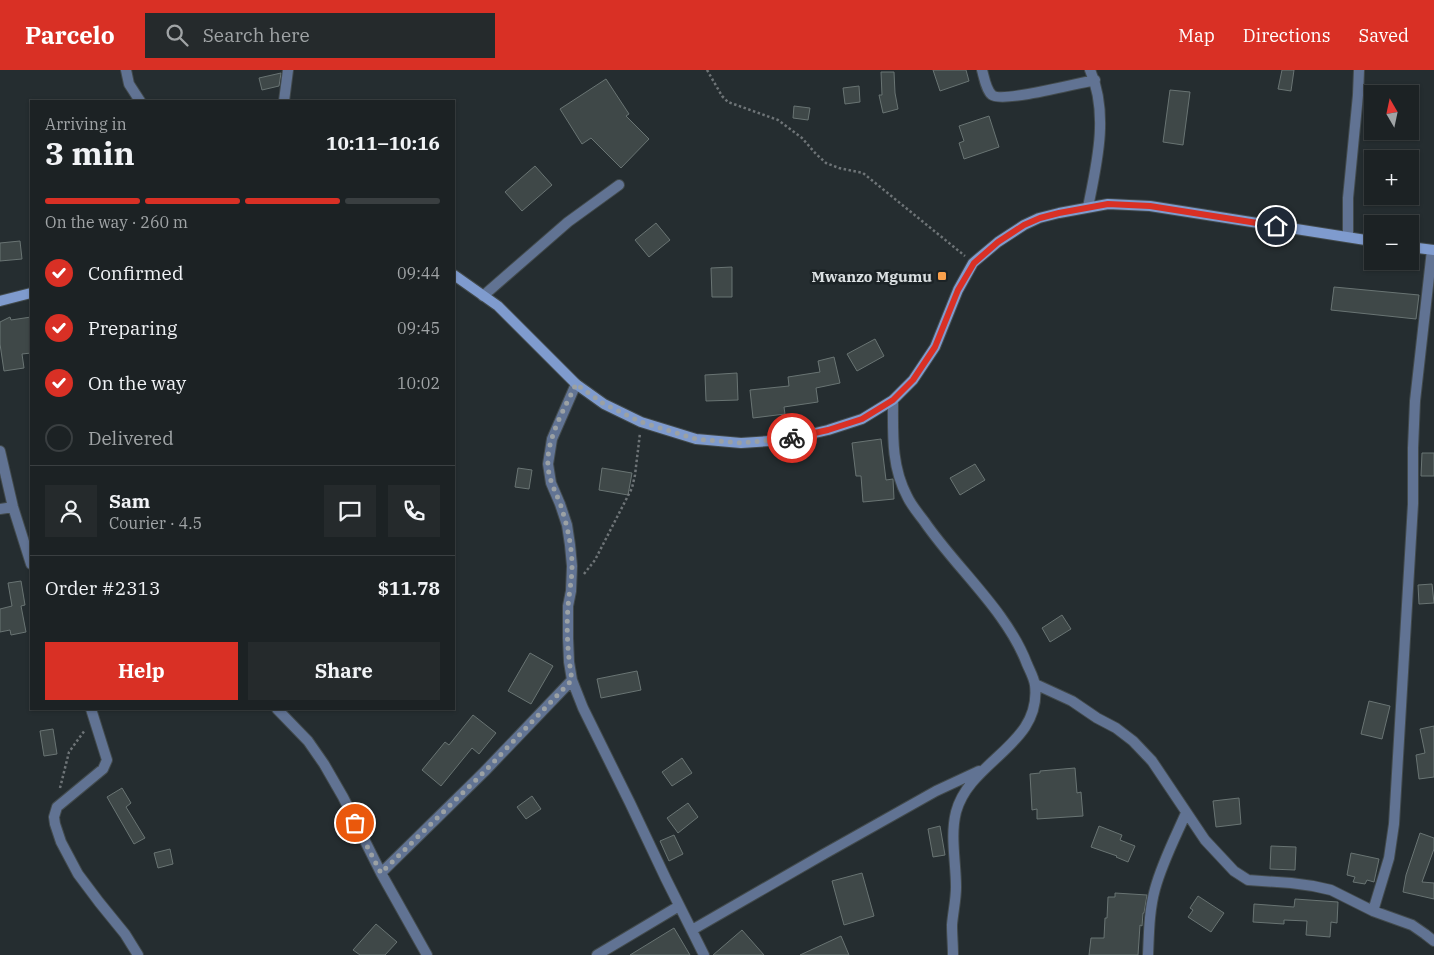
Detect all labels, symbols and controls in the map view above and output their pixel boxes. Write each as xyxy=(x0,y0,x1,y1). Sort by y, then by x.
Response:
search box xyxy=(145,13,495,58)
text: Parcelo xyxy=(25,19,115,51)
icon: search xyxy=(163,21,191,49)
text: Search here xyxy=(203,23,310,47)
text: Map xyxy=(1178,24,1215,47)
text: Directions xyxy=(1243,24,1331,47)
text: Saved xyxy=(1359,24,1409,47)
north arrow xyxy=(1364,85,1419,140)
map controls xyxy=(1364,85,1419,270)
text: Arriving in xyxy=(45,114,127,134)
text: 10:11–10:16 xyxy=(326,131,440,155)
text: 3 min xyxy=(45,132,135,174)
button: + xyxy=(1364,150,1419,205)
pin xyxy=(1255,205,1297,247)
text: On the way · 260 m xyxy=(45,212,188,232)
icon: home xyxy=(1262,212,1290,240)
button: − xyxy=(1364,215,1419,270)
icon: check xyxy=(45,259,73,287)
text: Confirmed xyxy=(88,261,183,285)
text: 09:44 xyxy=(397,263,440,283)
place label: Mwanzo Mgumu xyxy=(811,267,932,286)
marker: Mwanzo Mgumu xyxy=(936,270,948,282)
icon: check xyxy=(45,314,73,342)
text: Preparing xyxy=(88,316,177,340)
text: 09:45 xyxy=(397,318,440,338)
icon: check xyxy=(45,369,73,397)
text: On the way xyxy=(88,371,186,395)
text: 10:02 xyxy=(397,373,440,393)
courier xyxy=(767,413,817,463)
icon: bike xyxy=(778,424,806,452)
text: Delivered xyxy=(88,426,174,450)
button: person xyxy=(45,485,97,537)
button: chat xyxy=(324,485,376,537)
button: phone xyxy=(388,485,440,537)
text: Sam xyxy=(109,489,150,513)
text: Courier · 4.5 xyxy=(109,513,202,533)
text: Order #2313 xyxy=(45,576,160,600)
text: $11.78 xyxy=(378,576,440,600)
button: Help xyxy=(45,642,238,700)
button: Share xyxy=(248,642,440,700)
pin xyxy=(334,802,376,844)
icon: bag xyxy=(341,809,369,837)

